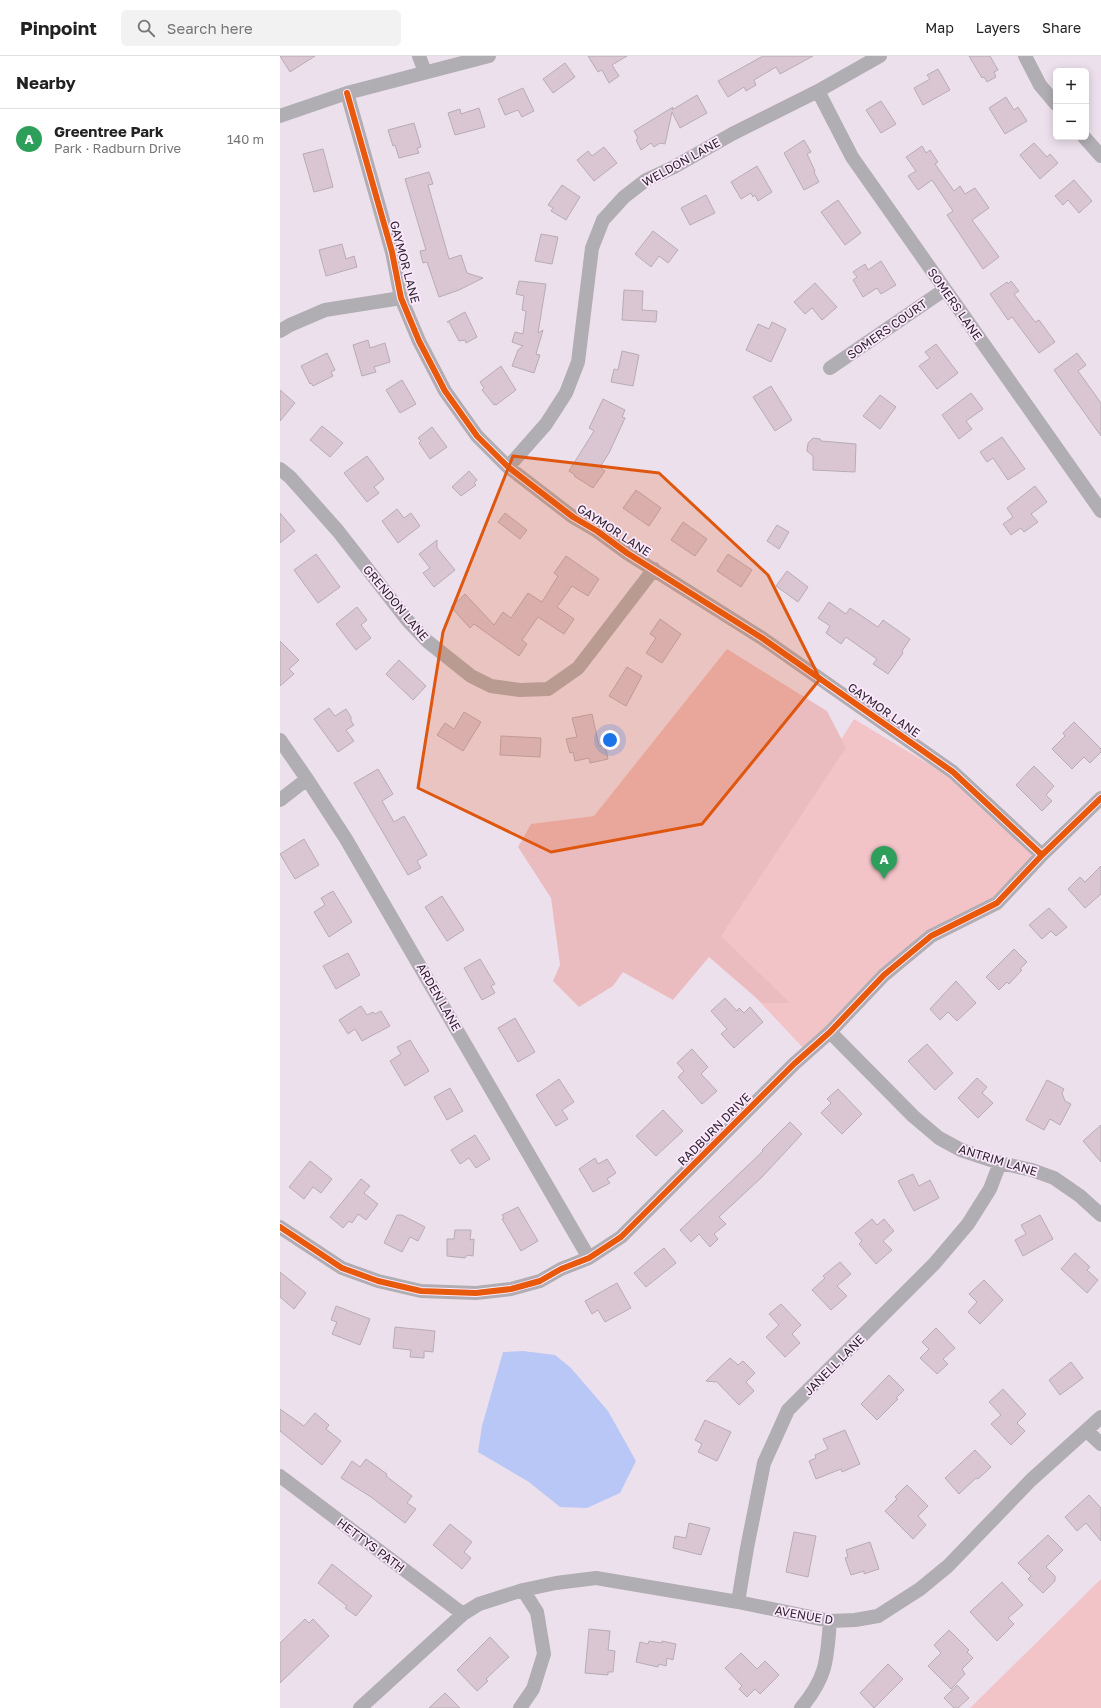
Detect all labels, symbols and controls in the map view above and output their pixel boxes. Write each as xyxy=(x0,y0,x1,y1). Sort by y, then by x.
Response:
search box xyxy=(121,10,401,46)
text: Pinpoint xyxy=(20,16,97,39)
icon: search xyxy=(135,17,157,39)
text: Search here xyxy=(167,19,253,37)
text: Map xyxy=(925,19,954,36)
text: Layers xyxy=(976,19,1020,36)
text: Share xyxy=(1042,19,1081,36)
map controls xyxy=(1053,68,1089,140)
button: + xyxy=(1053,68,1089,104)
text: Nearby xyxy=(16,72,76,93)
button: − xyxy=(1053,104,1089,140)
text: Greentree Park xyxy=(54,122,164,140)
text: A xyxy=(24,131,34,147)
text: 140 m xyxy=(227,131,264,147)
street label: WELDON LANE xyxy=(639,134,723,190)
text: Park · Radburn Drive xyxy=(54,140,181,156)
street label: GAYMOR LANE xyxy=(387,219,423,305)
street label: SOMERS LANE xyxy=(925,265,985,343)
street label: SOMERS COURT xyxy=(844,295,930,362)
street label: GAYMOR LANE xyxy=(574,501,654,559)
street label: GRENDON LANE xyxy=(360,562,432,644)
street label: GAYMOR LANE xyxy=(845,680,923,740)
your location xyxy=(600,730,620,750)
pin: A xyxy=(871,846,897,879)
street label: ARDEN LANE xyxy=(414,960,464,1034)
street label: RADBURN DRIVE xyxy=(674,1089,754,1169)
street label: ANTRIM LANE xyxy=(957,1141,1039,1179)
street label: JANELL LANE xyxy=(801,1332,867,1398)
street label: HETTYS PATH xyxy=(334,1515,408,1575)
street label: AVENUE D xyxy=(774,1602,834,1628)

